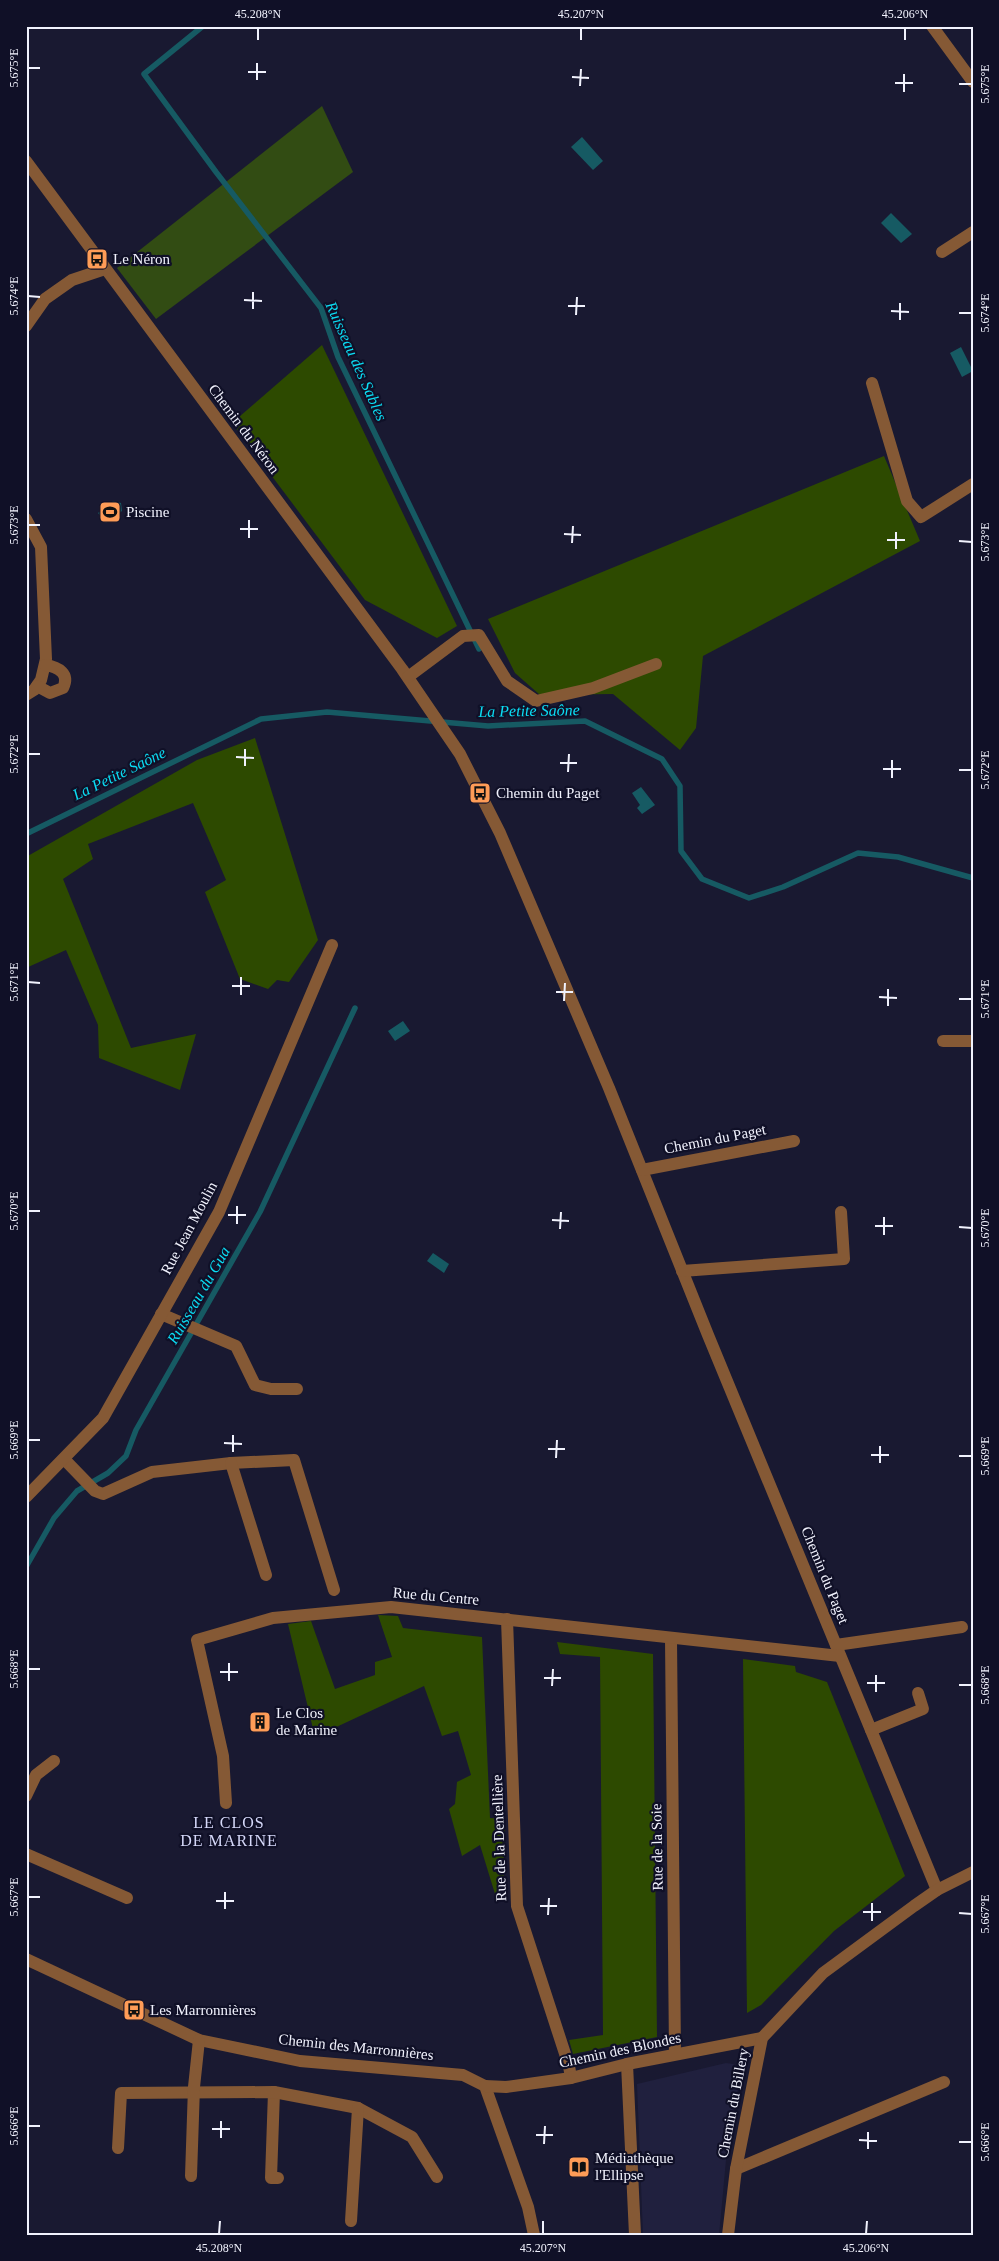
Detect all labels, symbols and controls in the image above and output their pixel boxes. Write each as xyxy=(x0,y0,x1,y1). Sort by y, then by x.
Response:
text: 45.208°N xyxy=(235,7,282,21)
text: 45.207°N xyxy=(558,7,605,21)
text: 45.206°N xyxy=(882,7,929,21)
text: 5.675°E xyxy=(7,48,21,88)
text: 5.675°E xyxy=(978,64,992,104)
bus stop icon: Le Néron xyxy=(85,247,109,271)
place label: Le Néron xyxy=(113,251,171,267)
text: 5.674°E xyxy=(7,276,21,316)
text: 5.674°E xyxy=(978,293,992,333)
water label: Ruisseau des Sables xyxy=(322,298,391,424)
street label: Chemin du Néron xyxy=(205,381,283,477)
sports icon: Piscine xyxy=(98,500,122,524)
place label: Piscine xyxy=(126,504,170,520)
text: 5.673°E xyxy=(7,505,21,545)
text: 5.673°E xyxy=(978,522,992,562)
water label: La Petite Saône xyxy=(477,701,580,720)
text: 5.672°E xyxy=(7,734,21,774)
water label: La Petite Saône xyxy=(69,744,168,804)
text: 5.672°E xyxy=(978,750,992,790)
bus stop icon: Chemin du Paget xyxy=(468,781,492,805)
place label: Chemin du Paget xyxy=(496,785,600,801)
text: 5.671°E xyxy=(7,962,21,1002)
text: 5.671°E xyxy=(978,979,992,1019)
street label: Chemin du Paget xyxy=(663,1121,768,1157)
street label: Rue Jean Moulin xyxy=(158,1179,220,1277)
text: 5.670°E xyxy=(7,1191,21,1231)
text: 5.670°E xyxy=(978,1208,992,1248)
water label: Ruisseau du Gua xyxy=(163,1244,233,1348)
text: 5.669°E xyxy=(7,1420,21,1460)
text: 5.669°E xyxy=(978,1436,992,1476)
street label: Chemin du Paget xyxy=(798,1524,852,1627)
street label: Rue du Centre xyxy=(392,1584,480,1608)
text: 5.668°E xyxy=(7,1649,21,1689)
text: 5.668°E xyxy=(978,1665,992,1705)
place label: Le Clos de Marine xyxy=(276,1705,338,1738)
building icon: Le Clos de Marine xyxy=(248,1710,272,1734)
street label: Rue de la Dentellière xyxy=(489,1774,509,1902)
street label: Rue de la Soie xyxy=(648,1803,666,1891)
district label: LE CLOS DE MARINE xyxy=(180,1814,278,1849)
text: 5.667°E xyxy=(7,1877,21,1917)
text: 5.667°E xyxy=(978,1894,992,1934)
bus stop icon: Les Marronnières xyxy=(122,1998,146,2022)
place label: Les Marronnières xyxy=(150,2002,256,2018)
street label: Chemin des Blondes xyxy=(558,2029,683,2071)
street label: Chemin des Marronnières xyxy=(278,2031,434,2063)
street label: Chemin du Billery xyxy=(714,2046,752,2159)
text: 5.666°E xyxy=(7,2106,21,2146)
text: 5.666°E xyxy=(978,2122,992,2162)
place label: Médiathèque l'Ellipse xyxy=(595,2150,674,2183)
library icon: Médiathèque l'Ellipse xyxy=(567,2155,591,2179)
text: 45.208°N xyxy=(196,2241,243,2255)
text: 45.207°N xyxy=(520,2241,567,2255)
text: 45.206°N xyxy=(843,2241,890,2255)

